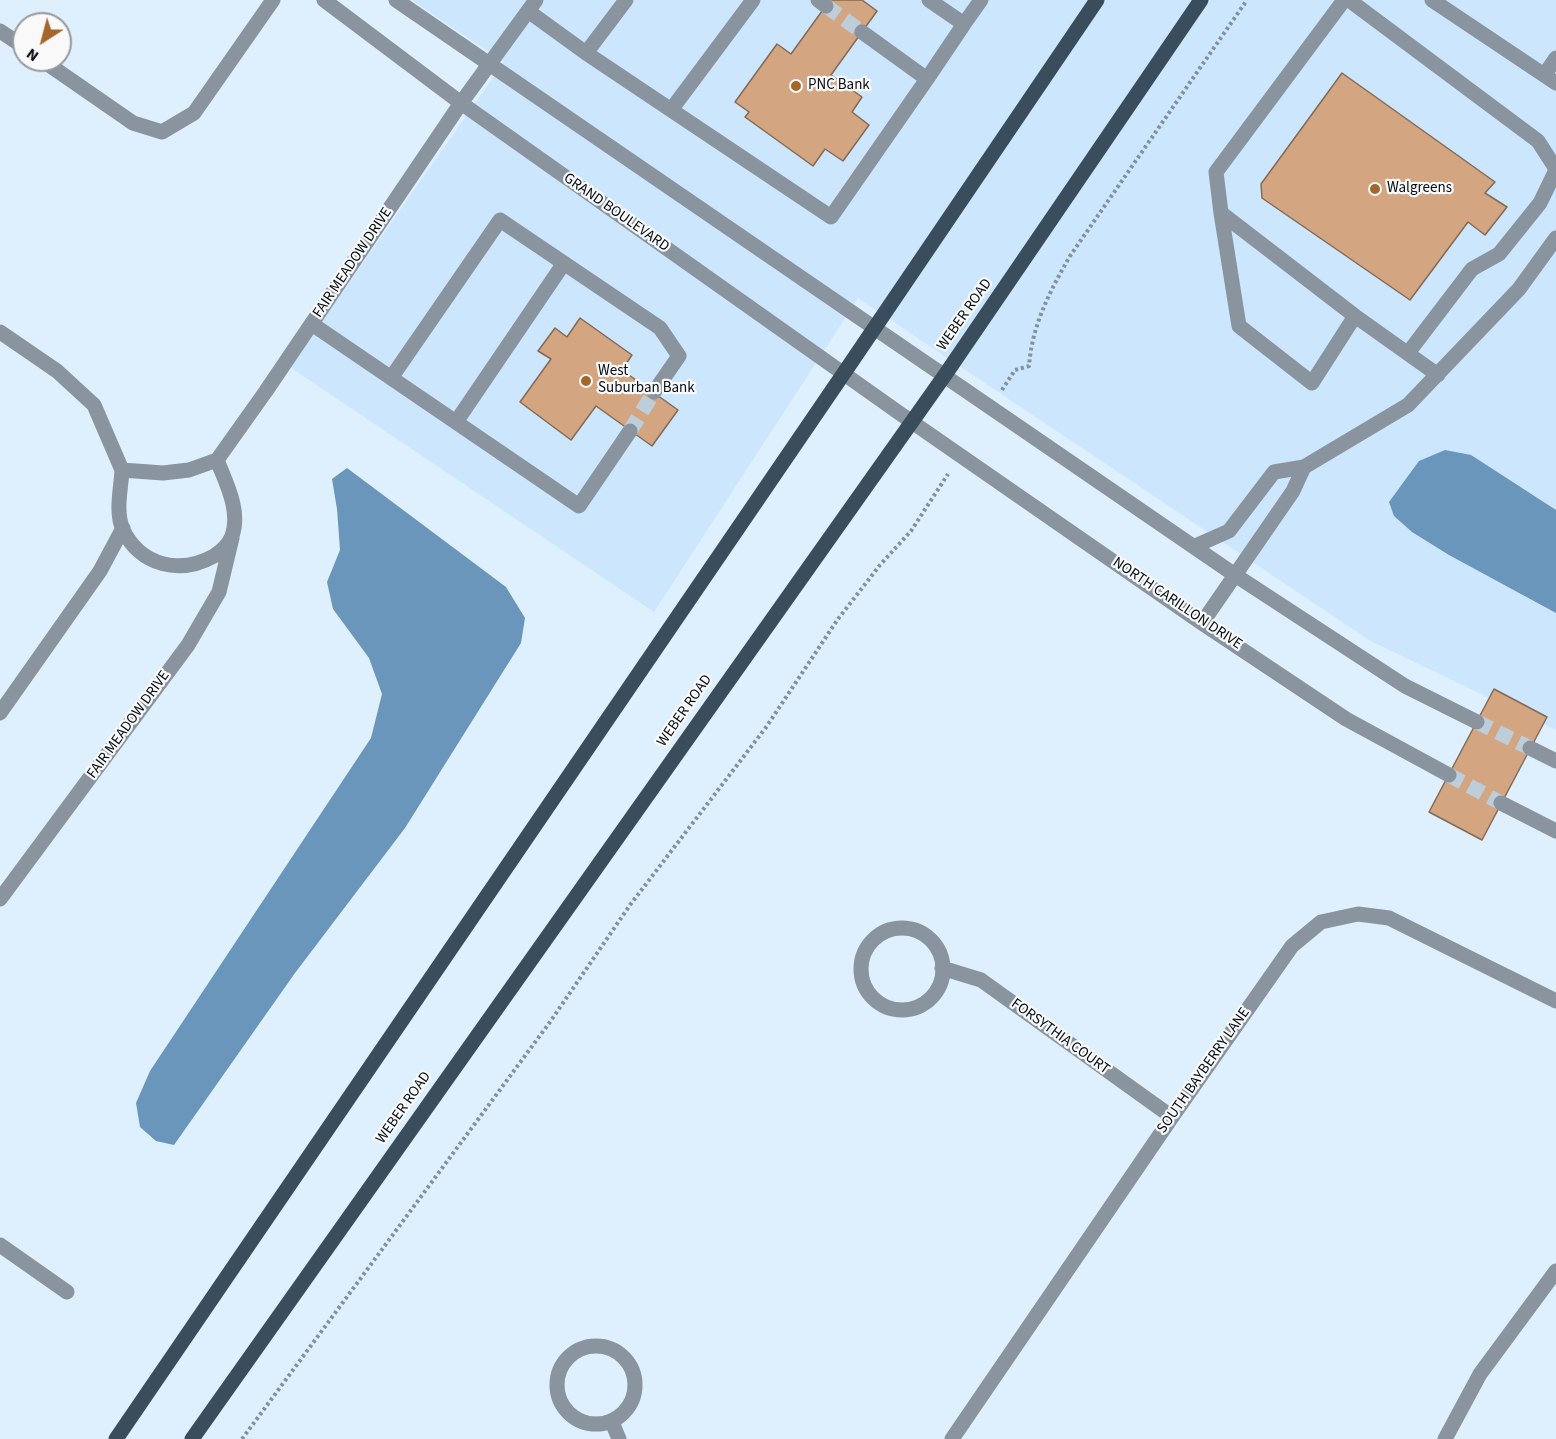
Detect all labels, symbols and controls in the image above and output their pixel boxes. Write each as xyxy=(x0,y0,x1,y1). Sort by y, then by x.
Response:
north arrow xyxy=(12,12,72,72)
text: N xyxy=(22,43,43,67)
place label: PNC Bank xyxy=(808,77,870,95)
marker: PNC Bank xyxy=(789,79,803,93)
street label: GRAND BOULEVARD xyxy=(560,170,672,256)
place label: Walgreens xyxy=(1387,180,1452,198)
marker: Walgreens xyxy=(1368,182,1382,196)
street label: FAIR MEADOW DRIVE xyxy=(310,205,396,321)
street label: WEBER ROAD xyxy=(934,276,996,354)
place label: West Suburban Bank xyxy=(598,363,695,398)
marker: West Suburban Bank xyxy=(579,374,593,388)
street label: NORTH CARILLON DRIVE xyxy=(1109,554,1245,654)
street label: FAIR MEADOW DRIVE xyxy=(84,668,174,782)
street label: WEBER ROAD xyxy=(654,672,716,750)
street label: FORSYTHIA COURT xyxy=(1007,995,1113,1079)
street label: SOUTH BAYBERRY LANE xyxy=(1154,1005,1254,1137)
street label: WEBER ROAD xyxy=(373,1069,435,1147)

